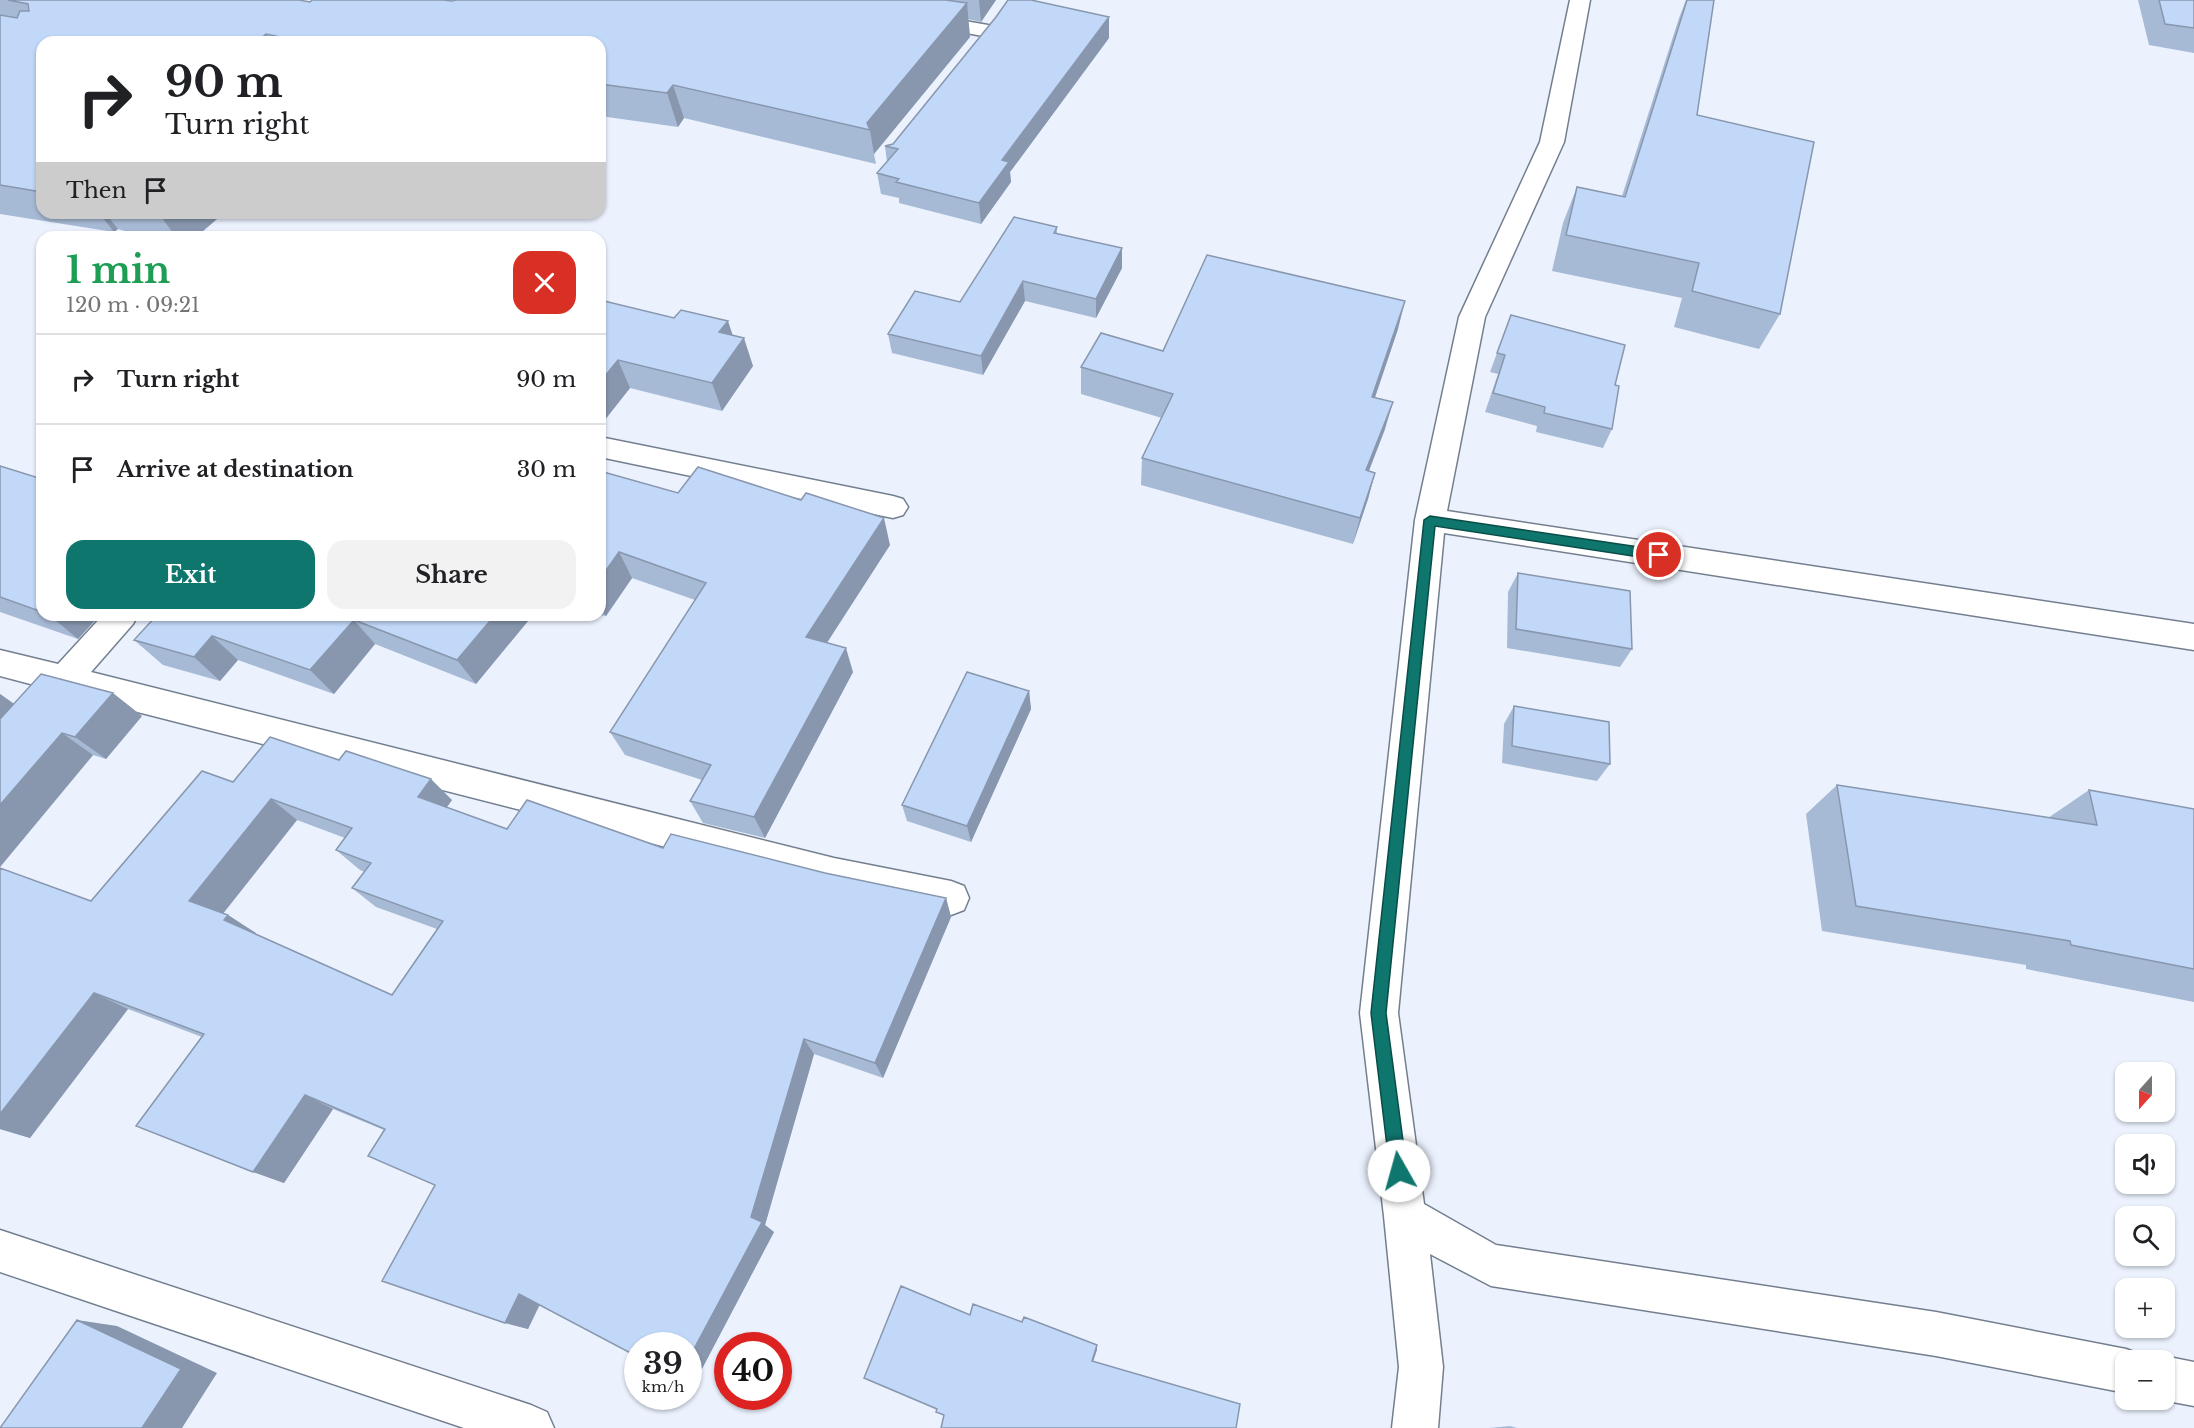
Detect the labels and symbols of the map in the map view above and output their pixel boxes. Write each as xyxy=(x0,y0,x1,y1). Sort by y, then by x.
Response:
pin xyxy=(1633,529,1684,580)
north arrow xyxy=(2115,1062,2175,1122)
position arrow xyxy=(1367,1139,1431,1203)
speed limit sign: 40 xyxy=(714,1332,792,1410)

